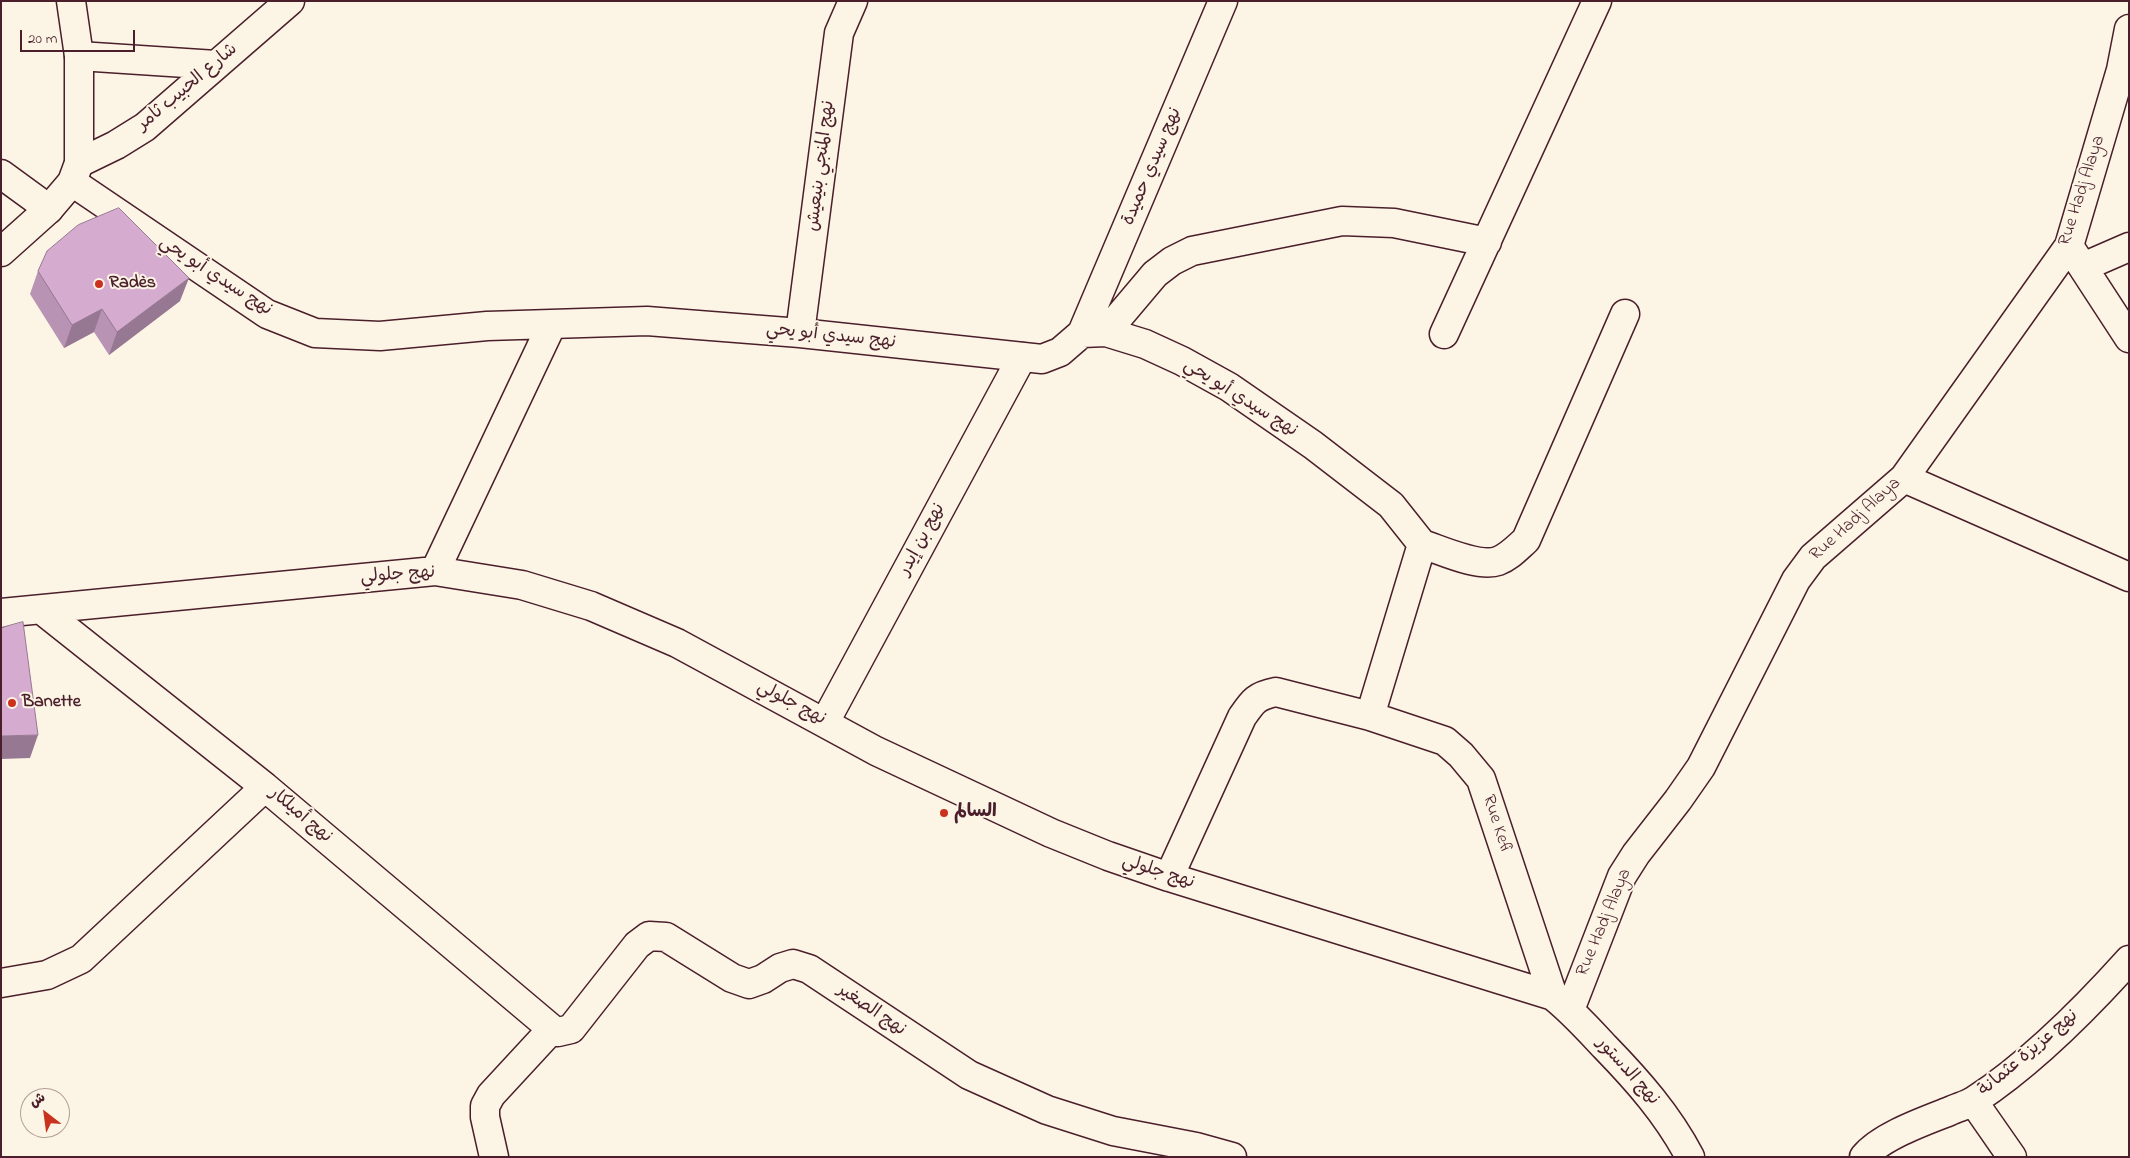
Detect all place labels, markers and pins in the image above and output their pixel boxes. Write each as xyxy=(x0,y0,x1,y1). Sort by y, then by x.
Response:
place label: Radès xyxy=(109,273,156,295)
marker: Radès xyxy=(93,278,105,290)
place label: Banette xyxy=(22,692,81,714)
marker: Banette xyxy=(6,697,18,709)
place label: السالم xyxy=(954,802,997,824)
marker: السالم xyxy=(938,807,950,819)

